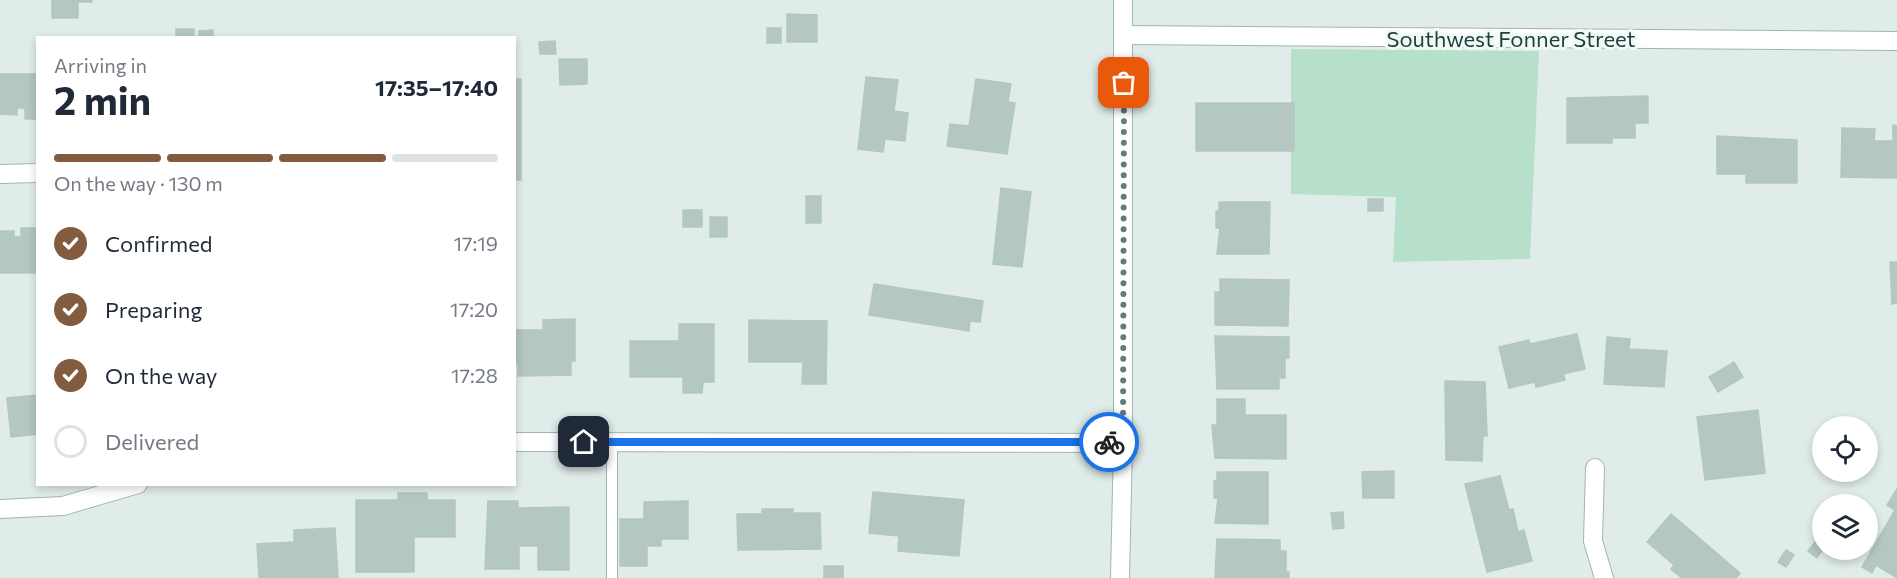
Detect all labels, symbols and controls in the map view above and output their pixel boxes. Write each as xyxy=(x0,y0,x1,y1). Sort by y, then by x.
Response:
street label: Southwest Fonner Street xyxy=(1386,25,1636,52)
text: Arriving in xyxy=(54,53,147,77)
pin xyxy=(1098,57,1149,108)
icon: bag xyxy=(1107,66,1140,99)
text: 17:35–17:40 xyxy=(375,74,498,101)
text: 2 min xyxy=(54,75,151,123)
text: On the way · 130 m xyxy=(54,171,223,195)
icon: check xyxy=(54,227,87,260)
text: Confirmed xyxy=(105,230,212,257)
text: 17:19 xyxy=(453,231,498,255)
icon: check xyxy=(54,293,87,326)
text: Preparing xyxy=(105,296,202,323)
text: 17:20 xyxy=(450,297,498,321)
icon: check xyxy=(54,359,87,392)
text: On the way xyxy=(105,362,217,389)
text: 17:28 xyxy=(451,363,498,387)
courier xyxy=(1079,412,1139,472)
pin xyxy=(558,416,609,467)
map controls xyxy=(1812,416,1878,560)
button: locate xyxy=(1812,416,1878,482)
icon: home xyxy=(567,425,600,458)
icon: bike xyxy=(1093,426,1126,459)
text: Delivered xyxy=(105,428,199,455)
button: layers xyxy=(1812,494,1878,560)

